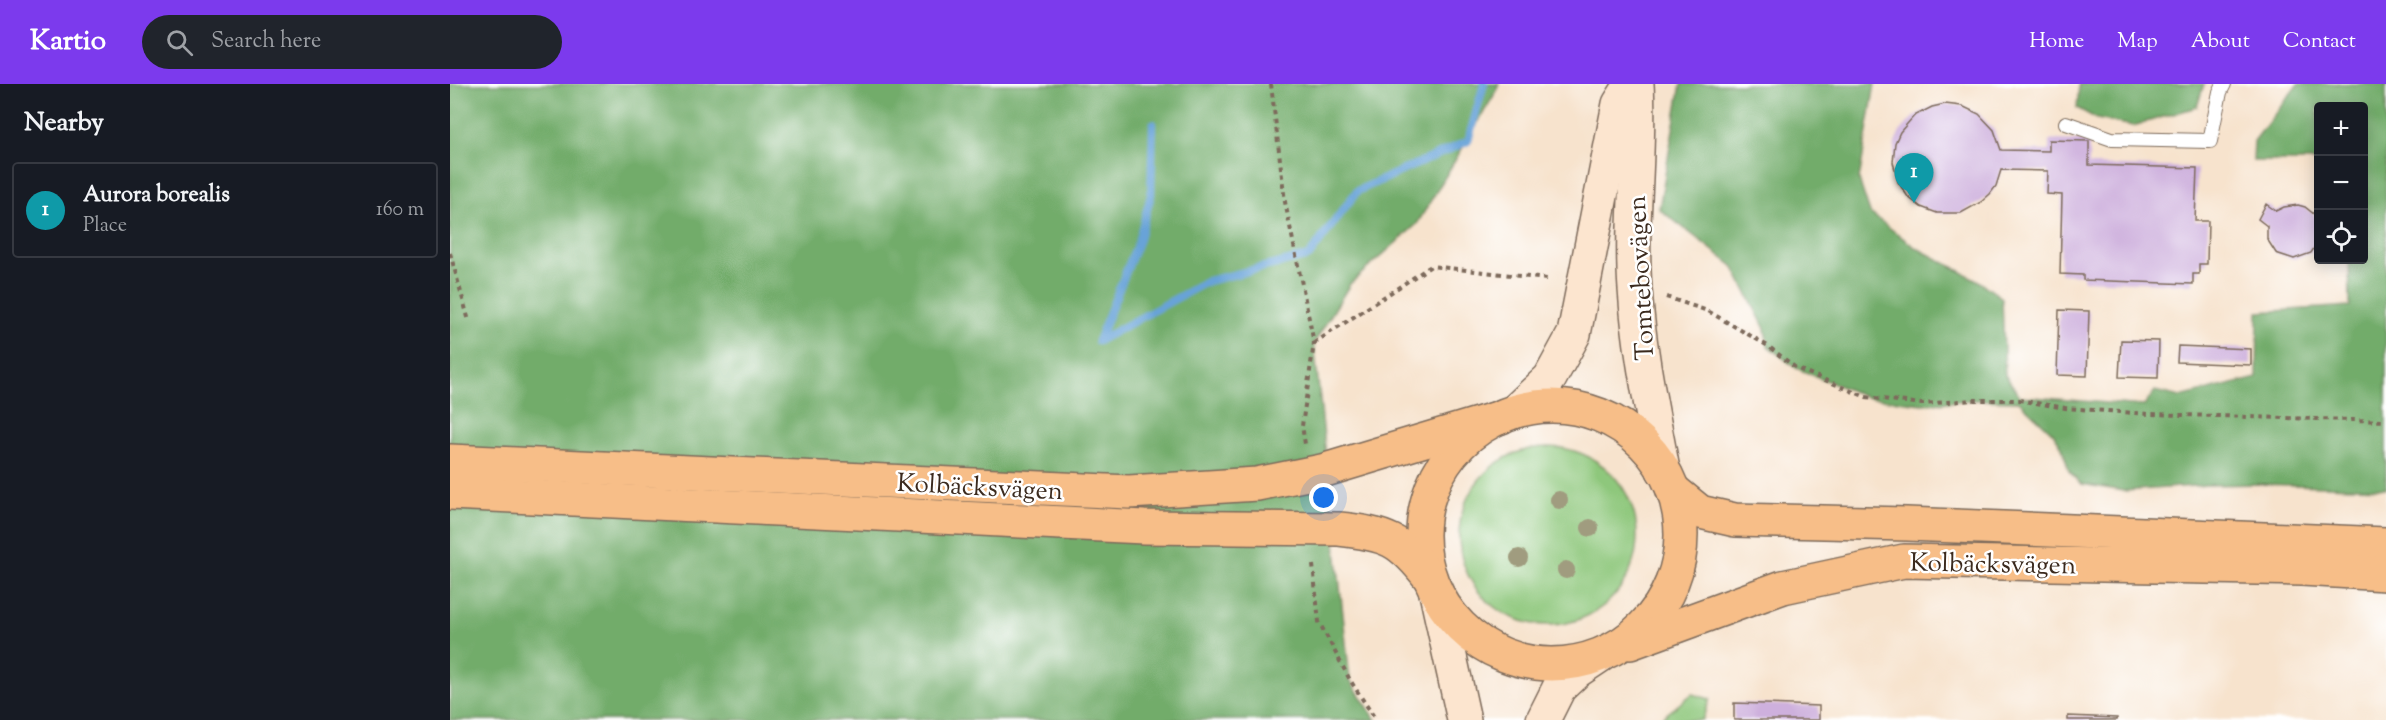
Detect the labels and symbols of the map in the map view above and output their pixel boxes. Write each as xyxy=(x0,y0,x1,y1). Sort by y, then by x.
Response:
pin: 1 xyxy=(1894,154,1934,203)
street label: Tomtebovägen xyxy=(1620,194,1665,361)
street label: Kolbäcksvägen xyxy=(896,466,1064,511)
your location xyxy=(1309,483,1338,512)
street label: Kolbäcksvägen xyxy=(1909,546,2076,585)

